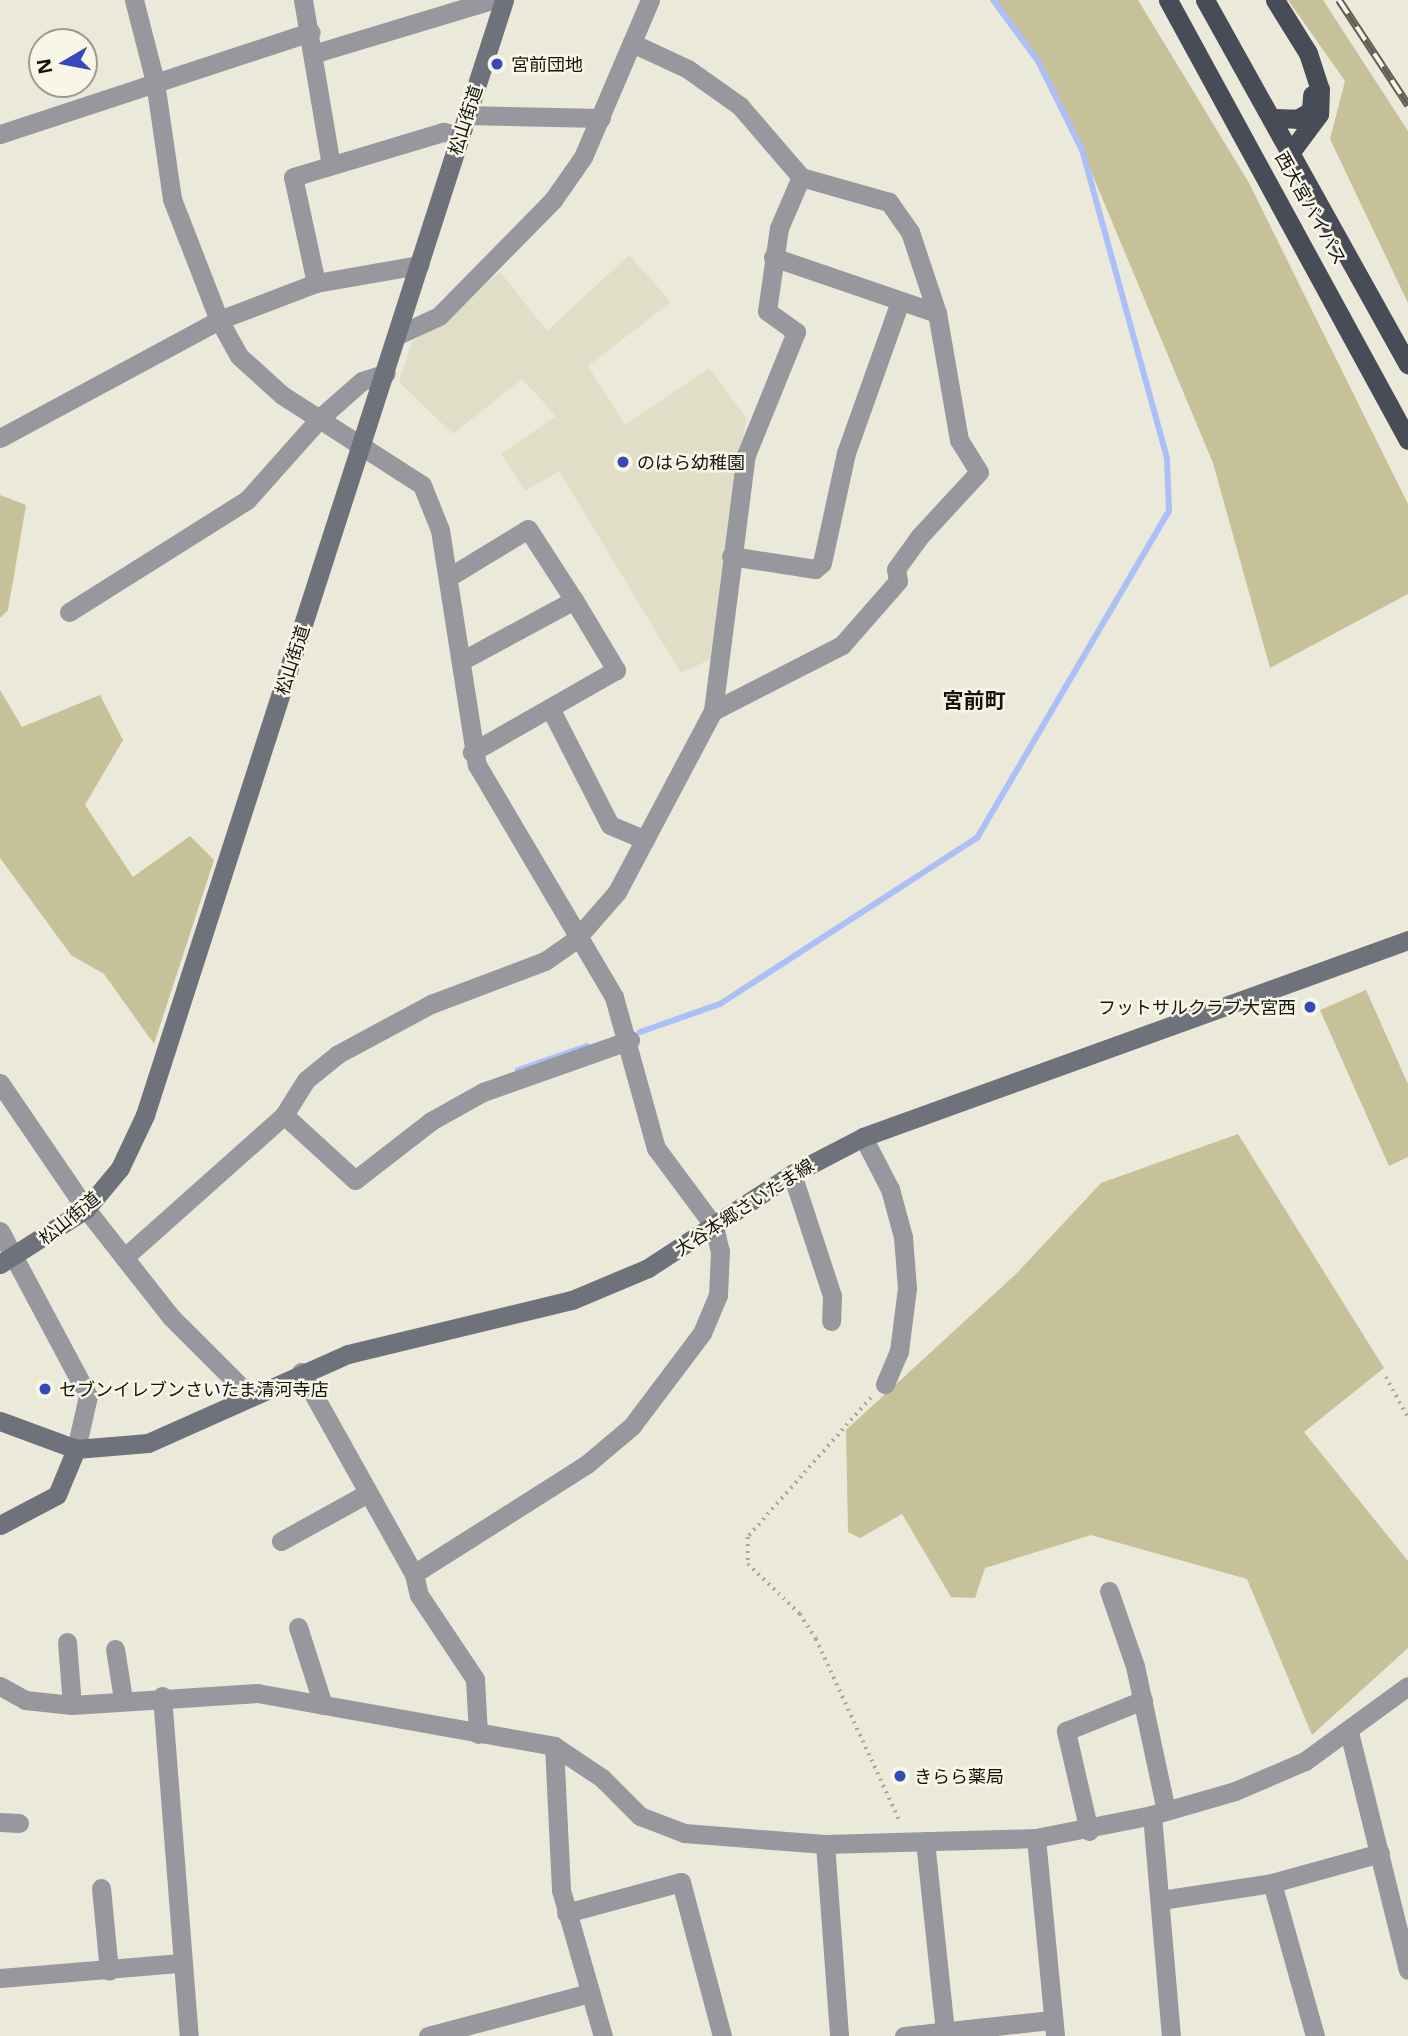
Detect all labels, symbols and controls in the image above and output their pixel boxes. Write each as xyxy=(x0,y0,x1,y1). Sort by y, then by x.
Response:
north arrow xyxy=(28,28,98,98)
place label: 宮前団地 xyxy=(511,53,583,75)
text: N xyxy=(30,56,58,76)
marker: 宮前団地 xyxy=(489,56,505,72)
street label: 松山街道 xyxy=(444,82,486,158)
street label: 西大宮バイパス xyxy=(1271,148,1351,268)
place label: のはら幼稚園 xyxy=(637,451,745,473)
marker: のはら幼稚園 xyxy=(615,454,631,470)
street label: 松山街道 xyxy=(271,622,313,698)
district label: 宮前町 xyxy=(943,687,1005,713)
place label: フットサルクラブ大宮西 xyxy=(1098,996,1296,1018)
marker: フットサルクラブ大宮西 xyxy=(1302,999,1318,1015)
street label: 大谷本郷さいたま線 xyxy=(670,1154,818,1260)
street label: 松山街道 xyxy=(34,1187,104,1249)
place label: セブンイレブンさいたま清河寺店 xyxy=(59,1378,329,1400)
marker: セブンイレブンさいたま清河寺店 xyxy=(37,1381,53,1397)
place label: きらら薬局 xyxy=(914,1765,1004,1787)
marker: きらら薬局 xyxy=(892,1768,908,1784)

